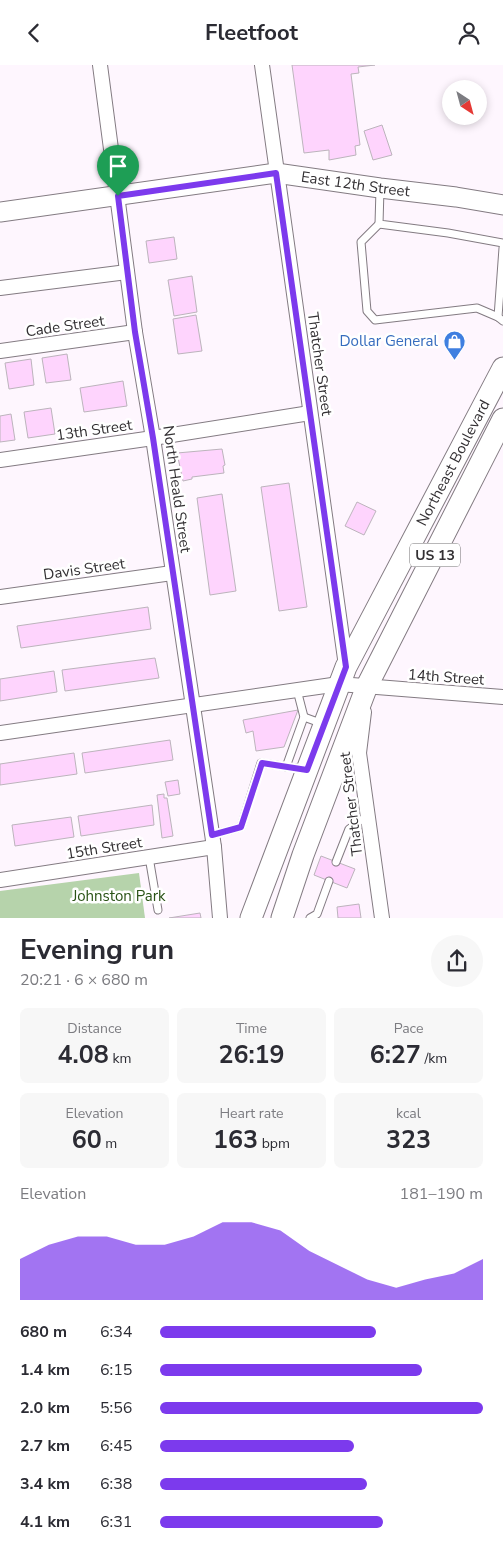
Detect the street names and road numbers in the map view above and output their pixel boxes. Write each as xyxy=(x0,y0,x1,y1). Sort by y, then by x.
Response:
street label: East 12th Street xyxy=(300,167,412,202)
street label: Cade Street xyxy=(24,310,106,341)
street label: Thatcher Street xyxy=(303,311,337,418)
street label: Northeast Boulevard xyxy=(412,396,495,529)
street label: 13th Street xyxy=(55,415,134,445)
street label: North Heald Street xyxy=(158,424,196,555)
road number: US 13 xyxy=(410,543,460,567)
street label: Davis Street xyxy=(42,553,127,585)
street label: 14th Street xyxy=(407,664,486,690)
street label: Thatcher Street xyxy=(335,750,367,857)
street label: 15th Street xyxy=(65,832,144,864)

